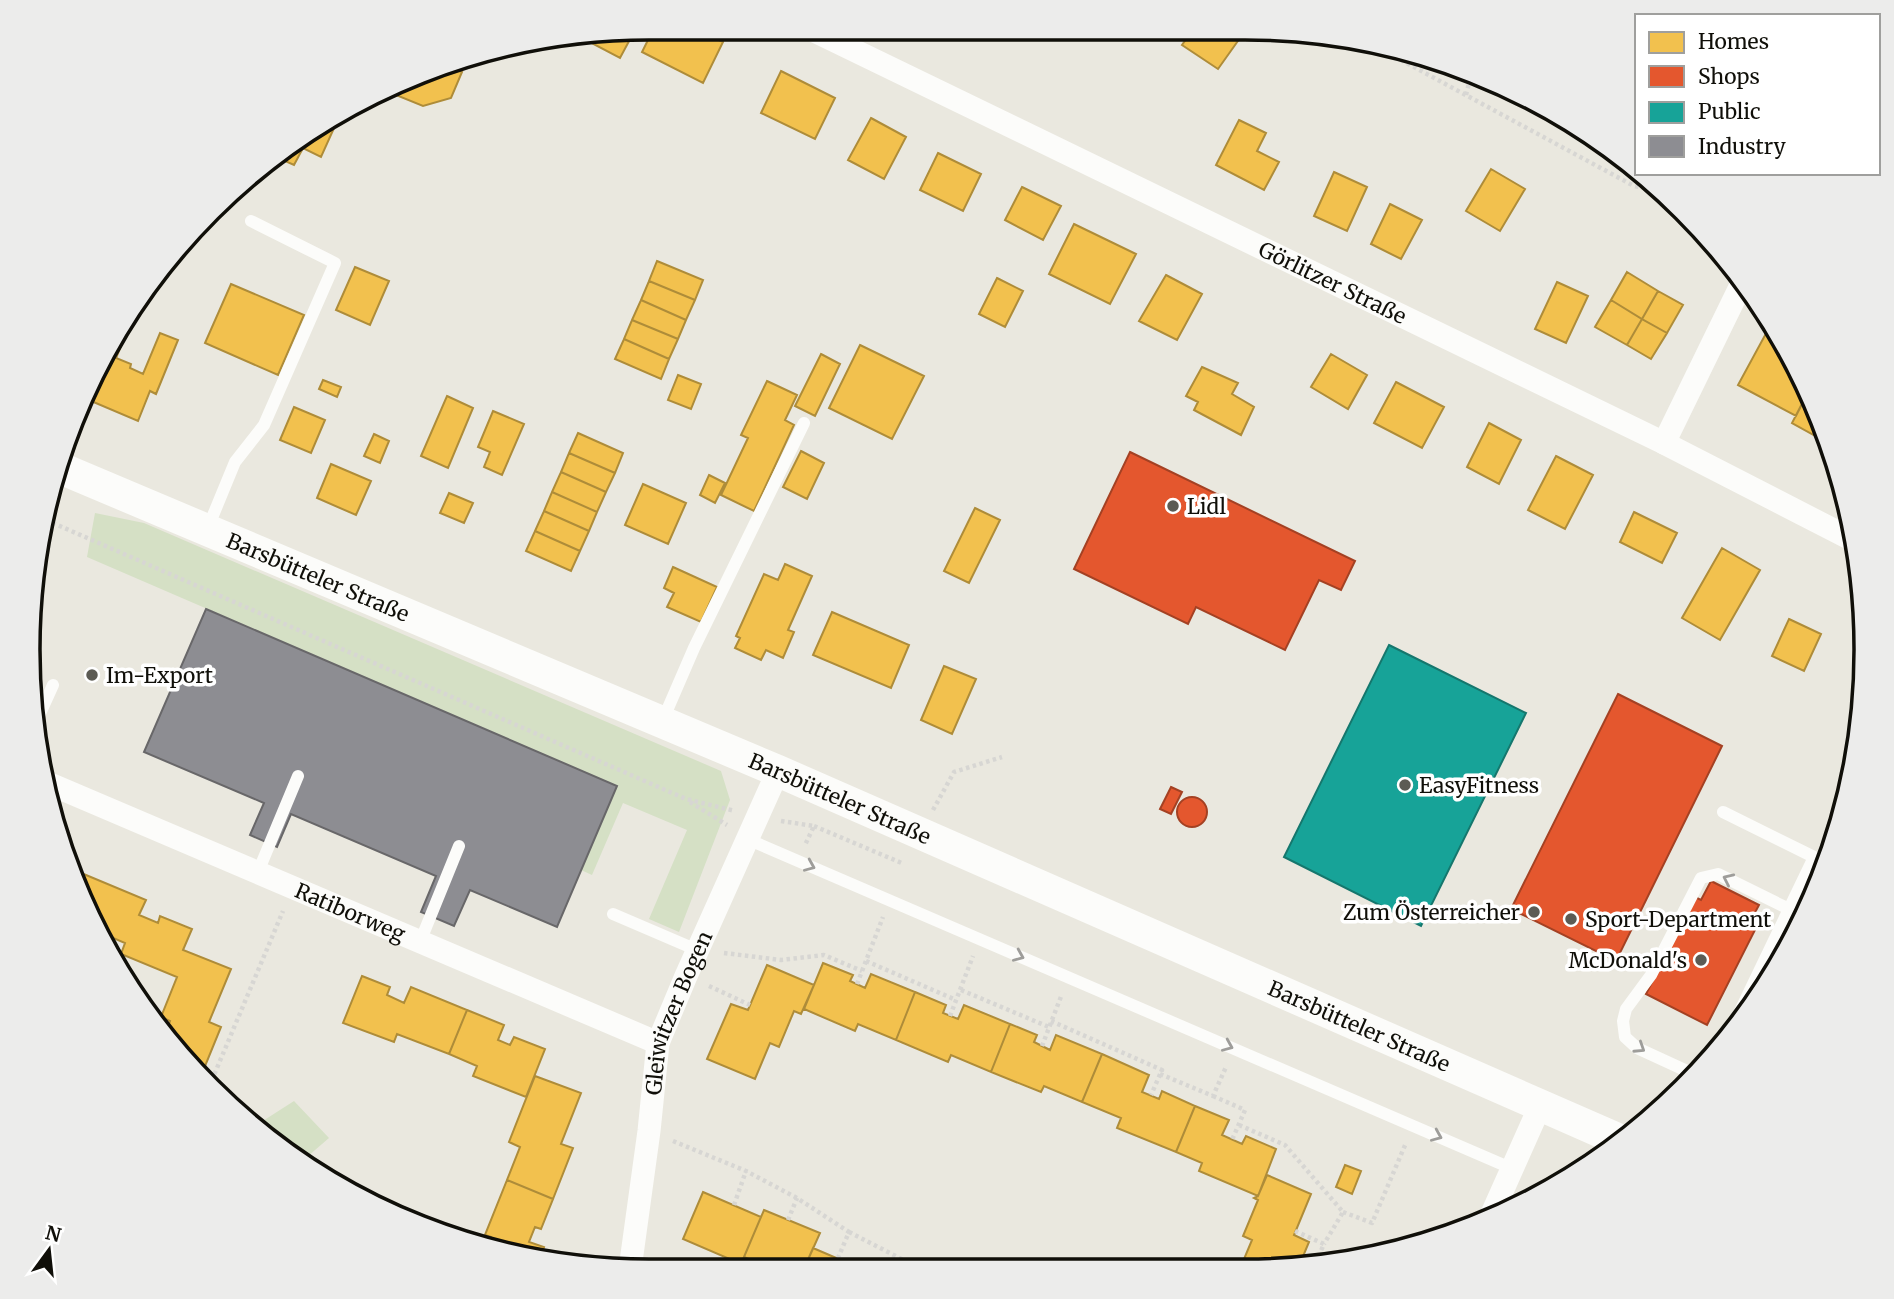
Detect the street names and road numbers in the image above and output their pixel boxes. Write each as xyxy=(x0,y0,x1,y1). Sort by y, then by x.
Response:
street label: Görlitzer Straße xyxy=(1254,235,1411,330)
street label: Barsbütteler Straße xyxy=(223,526,413,627)
street label: Barsbütteler Straße xyxy=(745,747,935,850)
street label: Ratiborweg xyxy=(291,876,410,947)
street label: Gleiwitzer Bogen xyxy=(639,927,718,1096)
street label: Barsbütteler Straße xyxy=(1264,974,1454,1078)

